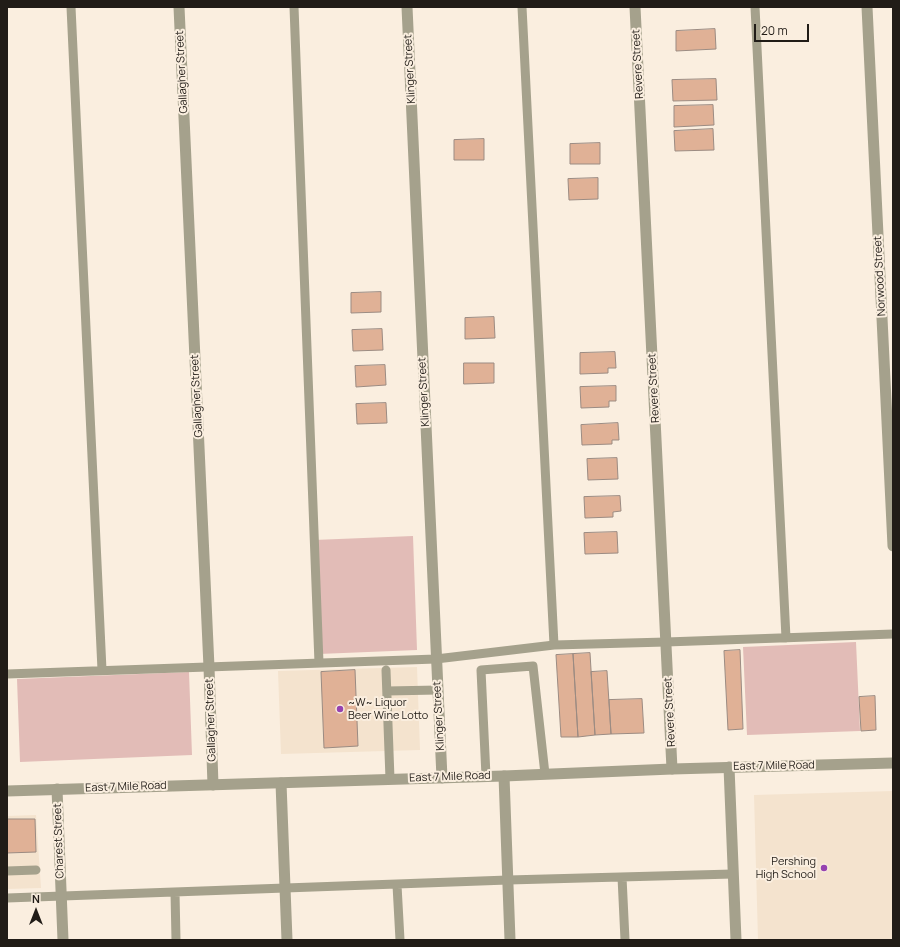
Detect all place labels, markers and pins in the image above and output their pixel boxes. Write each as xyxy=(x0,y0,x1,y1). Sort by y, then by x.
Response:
place label: ~W~ Liquor Beer Wine Lotto xyxy=(348,696,428,722)
marker: ~W~ Liquor Beer Wine Lotto xyxy=(335,704,345,714)
place label: Pershing High School xyxy=(756,855,816,881)
marker: Pershing High School xyxy=(819,863,829,873)

